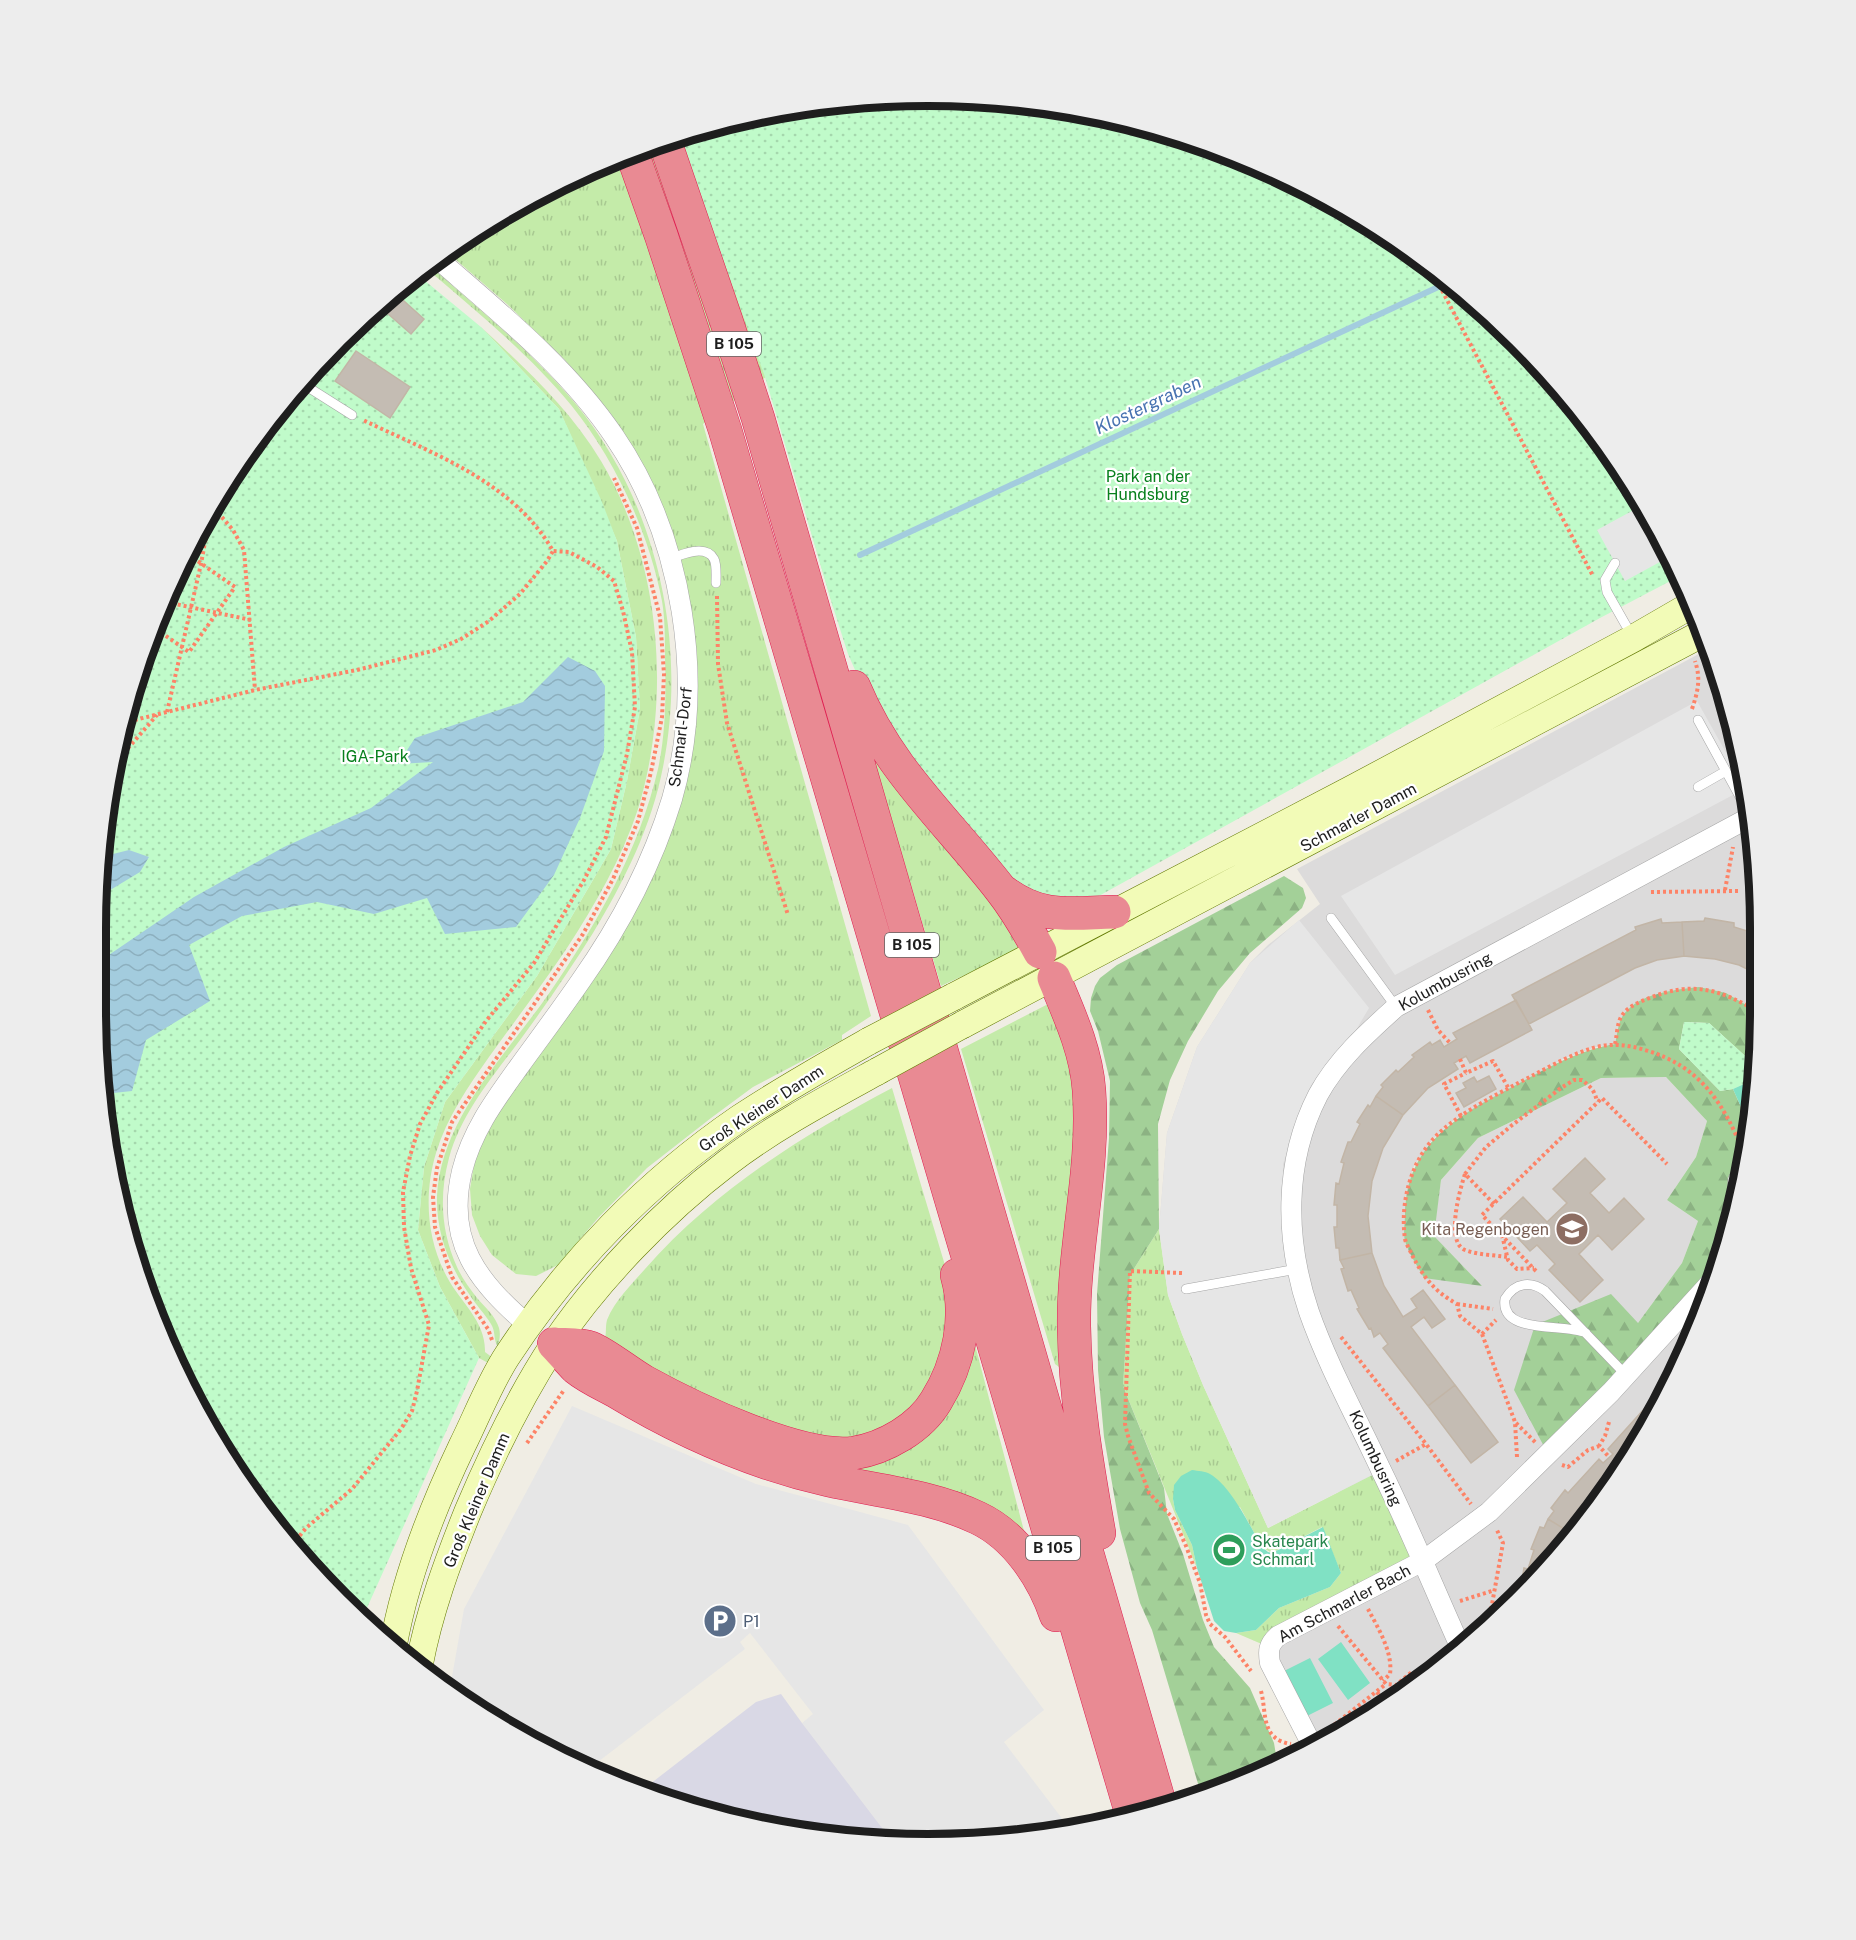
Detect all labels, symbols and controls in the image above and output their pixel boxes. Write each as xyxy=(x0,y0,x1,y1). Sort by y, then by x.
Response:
road number: B 105 xyxy=(707,332,761,356)
water label: Klostergraben xyxy=(1091,371,1204,438)
park label: Park an der Hundsburg xyxy=(1106,467,1190,504)
street label: Schmarl-Dorf xyxy=(665,686,696,788)
park label: IGA-Park xyxy=(341,747,409,766)
street label: Schmarler Damm xyxy=(1297,779,1420,856)
road number: B 105 xyxy=(885,933,939,957)
street label: Kolumbusring xyxy=(1395,948,1495,1015)
street label: Groß Kleiner Damm xyxy=(695,1061,827,1156)
school or university icon: Kita Regenbogen xyxy=(1554,1211,1590,1247)
place label: Kita Regenbogen xyxy=(1421,1220,1549,1239)
street label: Kolumbusring xyxy=(1345,1407,1406,1509)
street label: Groß Kleiner Damm xyxy=(439,1430,513,1571)
sports icon: Skatepark Schmarl xyxy=(1211,1532,1247,1568)
place label: Skatepark Schmarl xyxy=(1252,1532,1329,1569)
road number: B 105 xyxy=(1026,1536,1080,1560)
street label: Am Schmarler Bach xyxy=(1275,1560,1414,1646)
parking icon: P1 xyxy=(702,1603,738,1639)
place label: P1 xyxy=(743,1612,760,1631)

